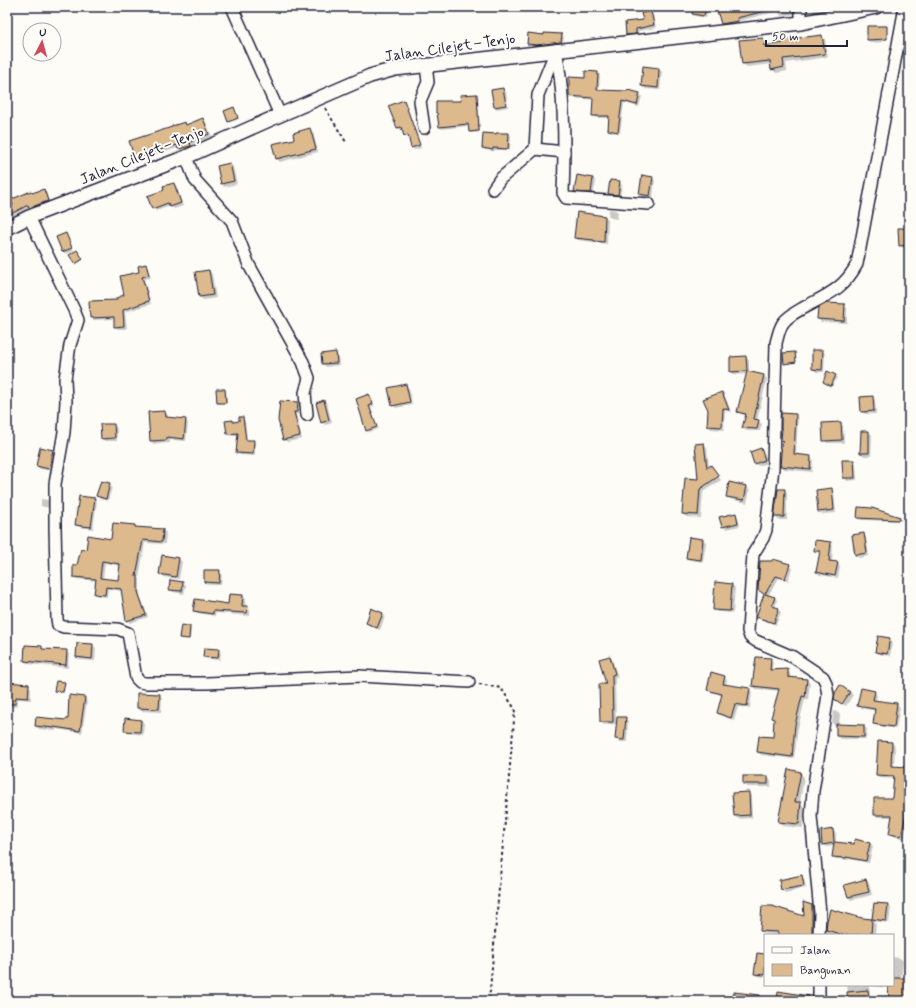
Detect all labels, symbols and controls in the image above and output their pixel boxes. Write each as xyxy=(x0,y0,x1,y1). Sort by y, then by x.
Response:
north arrow xyxy=(22,22,62,62)
scale bar xyxy=(766,22,847,48)
text: U xyxy=(39,26,47,40)
street label: Jalan Cilejet–Tenjo xyxy=(383,29,517,67)
text: 50 m xyxy=(772,29,799,45)
street label: Jalan Cilejet–Tenjo xyxy=(77,122,207,190)
legend xyxy=(764,934,894,986)
text: Jalan xyxy=(800,943,832,959)
text: Bangunan xyxy=(800,963,851,979)

